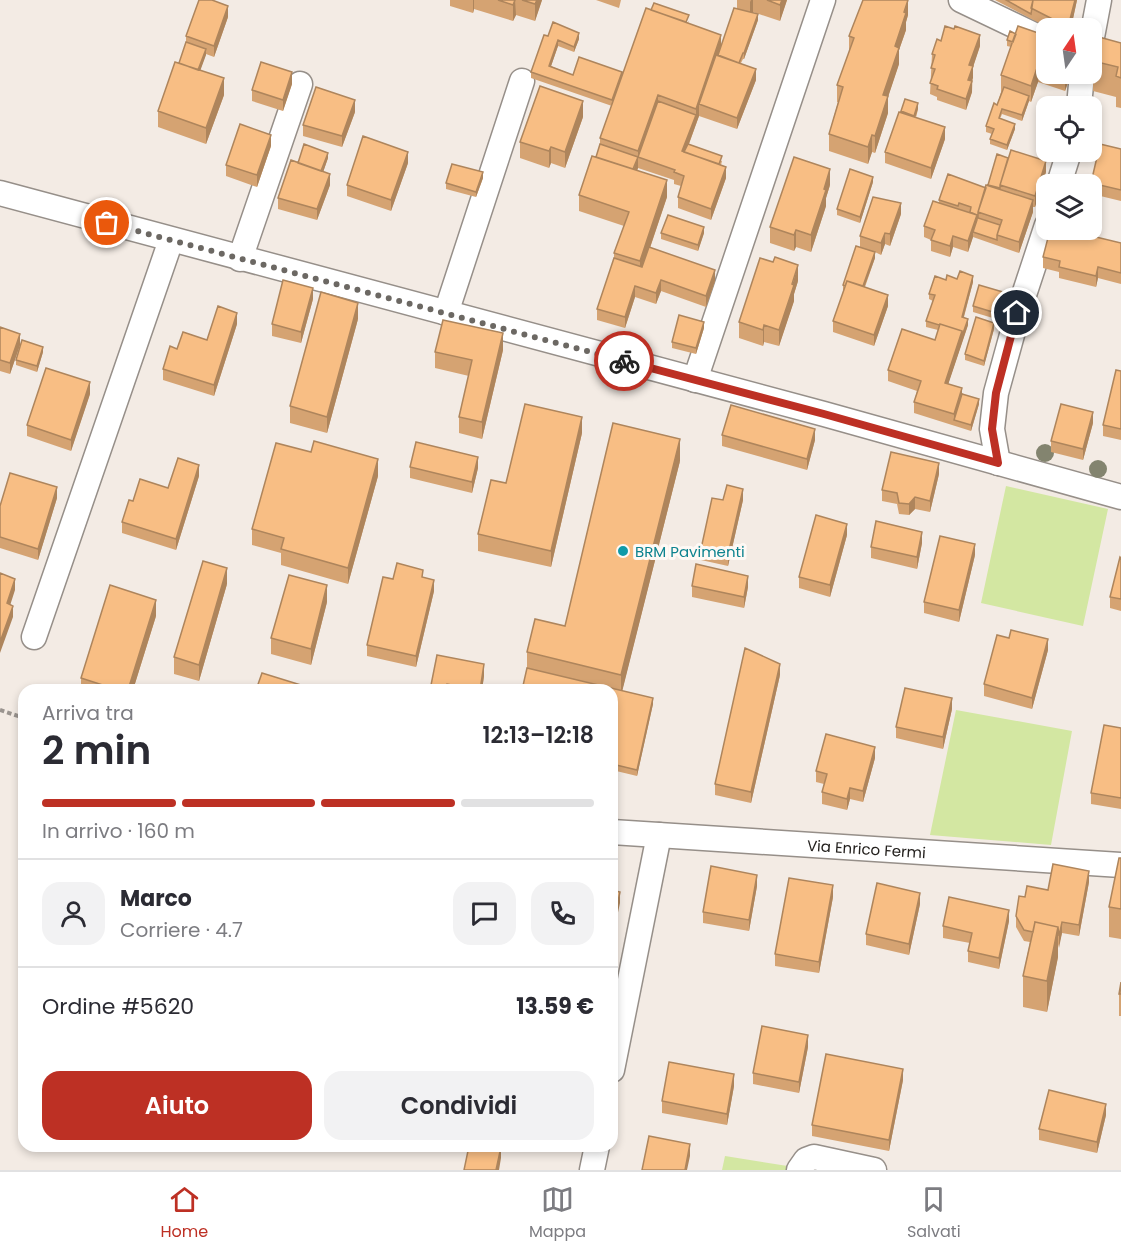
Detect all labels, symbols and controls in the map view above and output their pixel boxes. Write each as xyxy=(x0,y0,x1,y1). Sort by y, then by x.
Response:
north arrow xyxy=(1036,18,1102,84)
map controls xyxy=(1036,18,1102,240)
button: locate xyxy=(1036,96,1102,162)
button: layers xyxy=(1036,174,1102,240)
pin xyxy=(81,197,132,248)
icon: bag xyxy=(90,206,123,239)
pin xyxy=(991,287,1042,338)
icon: home xyxy=(1000,296,1033,329)
courier xyxy=(594,331,654,391)
icon: bike xyxy=(608,345,641,378)
place label: BRM Pavimenti xyxy=(635,541,745,562)
marker: BRM Pavimenti xyxy=(616,544,630,558)
text: Arriva tra xyxy=(42,699,134,727)
text: 12:13–12:18 xyxy=(483,720,594,751)
text: 2 min xyxy=(42,723,151,778)
text: In arrivo · 160 m xyxy=(42,817,195,845)
street label: Via Enrico Fermi xyxy=(806,834,927,863)
button: person xyxy=(42,882,105,945)
button: chat xyxy=(453,882,516,945)
button: phone xyxy=(531,882,594,945)
text: Marco xyxy=(120,883,192,914)
text: Corriere · 4.7 xyxy=(120,916,243,944)
text: Ordine #5620 xyxy=(42,991,194,1022)
text: 13.59 € xyxy=(516,991,594,1022)
button: Aiuto xyxy=(42,1071,312,1140)
button: Condividi xyxy=(324,1071,594,1140)
tab: Home xyxy=(160,1183,208,1244)
tab: Mappa xyxy=(529,1183,586,1244)
tab: Salvati xyxy=(907,1183,961,1244)

